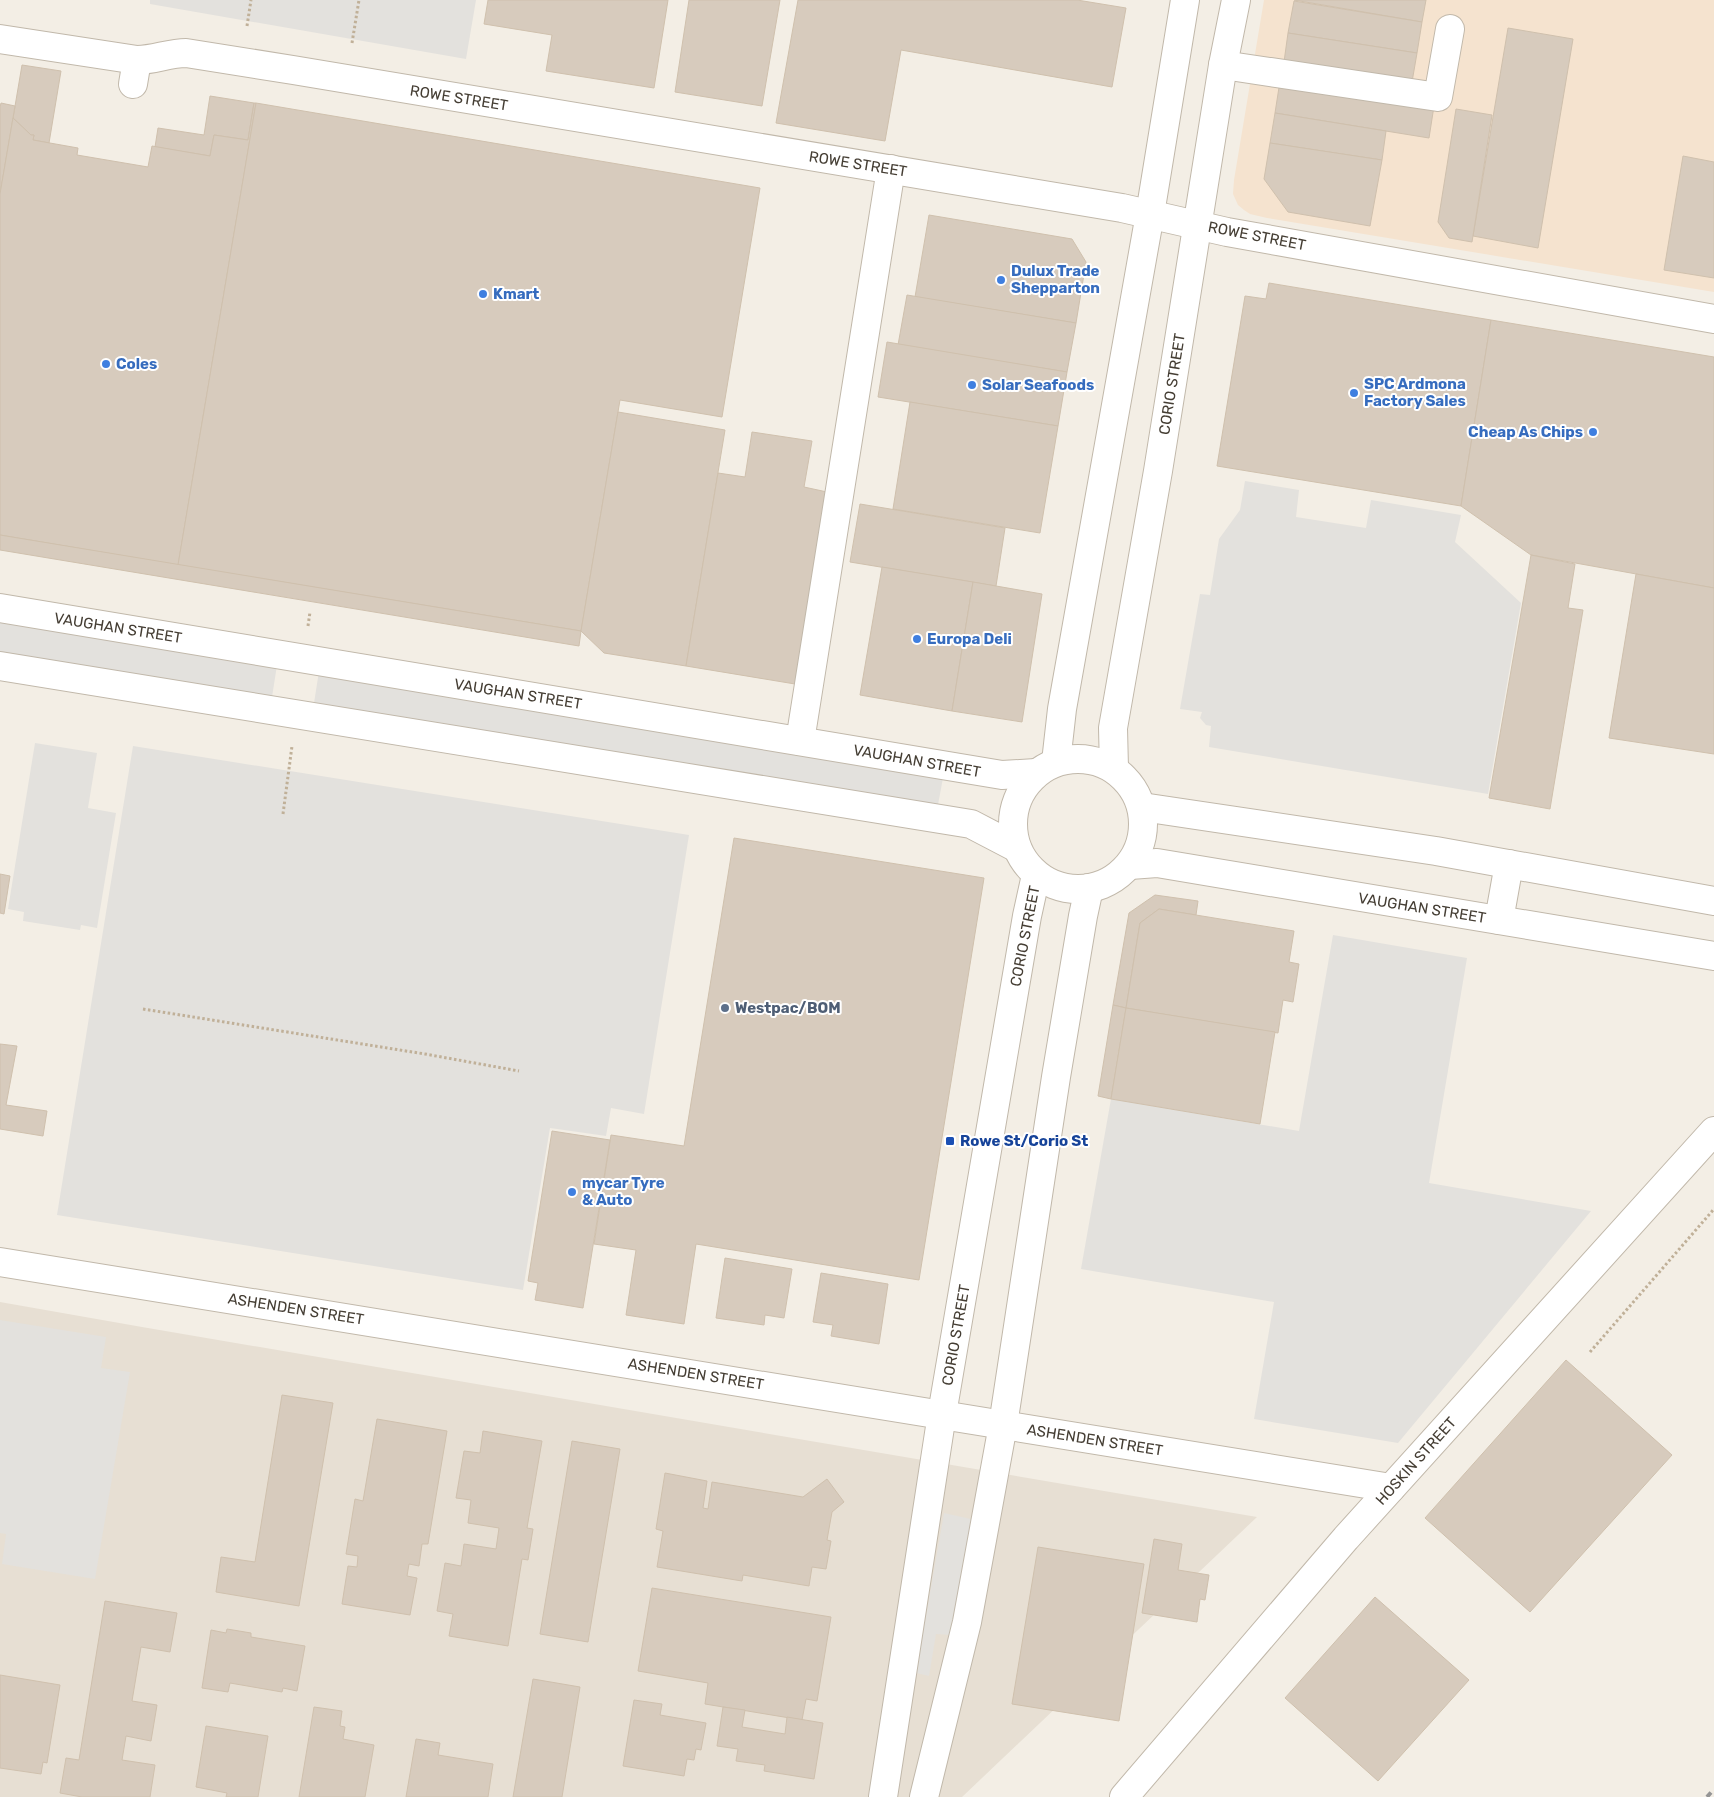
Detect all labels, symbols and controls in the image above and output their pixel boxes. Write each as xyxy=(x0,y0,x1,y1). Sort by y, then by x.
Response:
street label: ROWE STREET xyxy=(409,81,510,115)
street label: ROWE STREET xyxy=(808,147,909,181)
street label: ROWE STREET xyxy=(1207,218,1308,254)
place label: Dulux Trade Shepparton xyxy=(1011,262,1100,297)
marker: Dulux Trade Shepparton xyxy=(995,274,1007,286)
place label: Kmart xyxy=(493,285,539,303)
marker: Kmart xyxy=(477,288,489,300)
street label: CORIO STREET xyxy=(1155,332,1189,436)
place label: Coles xyxy=(116,355,157,373)
marker: Coles xyxy=(100,358,112,370)
place label: SPC Ardmona Factory Sales xyxy=(1364,375,1466,410)
place label: Solar Seafoods xyxy=(982,376,1094,394)
marker: Solar Seafoods xyxy=(966,379,978,391)
marker: SPC Ardmona Factory Sales xyxy=(1348,387,1360,399)
place label: Cheap As Chips xyxy=(1468,423,1583,441)
marker: Cheap As Chips xyxy=(1587,426,1599,438)
street label: VAUGHAN STREET xyxy=(53,609,183,647)
place label: Europa Deli xyxy=(927,630,1012,648)
marker: Europa Deli xyxy=(911,633,923,645)
street label: VAUGHAN STREET xyxy=(453,675,583,713)
street label: VAUGHAN STREET xyxy=(852,741,982,781)
street label: CORIO STREET xyxy=(1006,884,1044,988)
street label: VAUGHAN STREET xyxy=(1357,889,1487,927)
place label: Westpac/BOM xyxy=(735,999,841,1017)
marker: Westpac/BOM xyxy=(719,1002,731,1014)
place label: Rowe St/Corio St xyxy=(960,1132,1088,1150)
marker: Rowe St/Corio St xyxy=(944,1135,956,1147)
place label: mycar Tyre & Auto xyxy=(582,1174,665,1209)
marker: mycar Tyre & Auto xyxy=(566,1186,578,1198)
street label: CORIO STREET xyxy=(938,1283,974,1387)
street label: ASHENDEN STREET xyxy=(227,1289,366,1329)
street label: ASHENDEN STREET xyxy=(627,1354,766,1394)
street label: HOSKIN STREET xyxy=(1372,1413,1460,1509)
street label: ASHENDEN STREET xyxy=(1026,1420,1165,1460)

